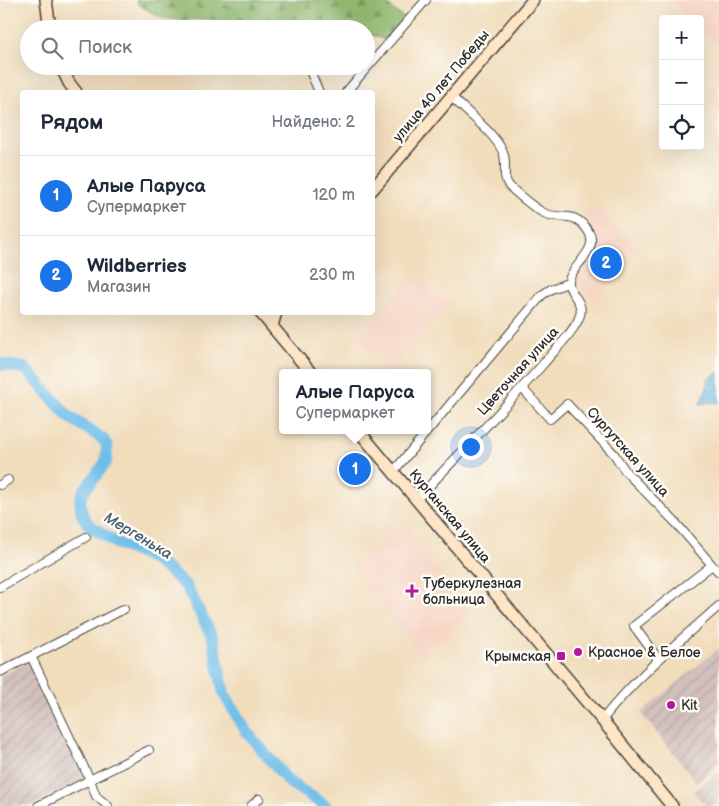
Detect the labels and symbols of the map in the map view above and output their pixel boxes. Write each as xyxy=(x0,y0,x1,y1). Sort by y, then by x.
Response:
street label: улица 40 лет Победы xyxy=(389,27,493,145)
pin: 2 xyxy=(590,244,622,282)
street label: Цветочная улица xyxy=(474,323,563,419)
street label: Сургутская улица xyxy=(583,404,673,501)
your location xyxy=(458,434,484,460)
pin: 1 xyxy=(339,450,371,488)
street label: Курганская улица xyxy=(406,466,495,567)
water label: Мергенька xyxy=(100,508,176,564)
place label: Туберкулезная больница xyxy=(423,575,522,608)
marker: Туберкулезная больница xyxy=(405,584,419,598)
place label: Красное & Белое xyxy=(588,644,701,661)
marker: Красное & Белое xyxy=(572,646,584,658)
place label: Крымская xyxy=(485,648,551,665)
marker: Крымская xyxy=(555,650,567,662)
place label: Kit xyxy=(681,697,698,714)
marker: Kit xyxy=(665,699,677,711)

